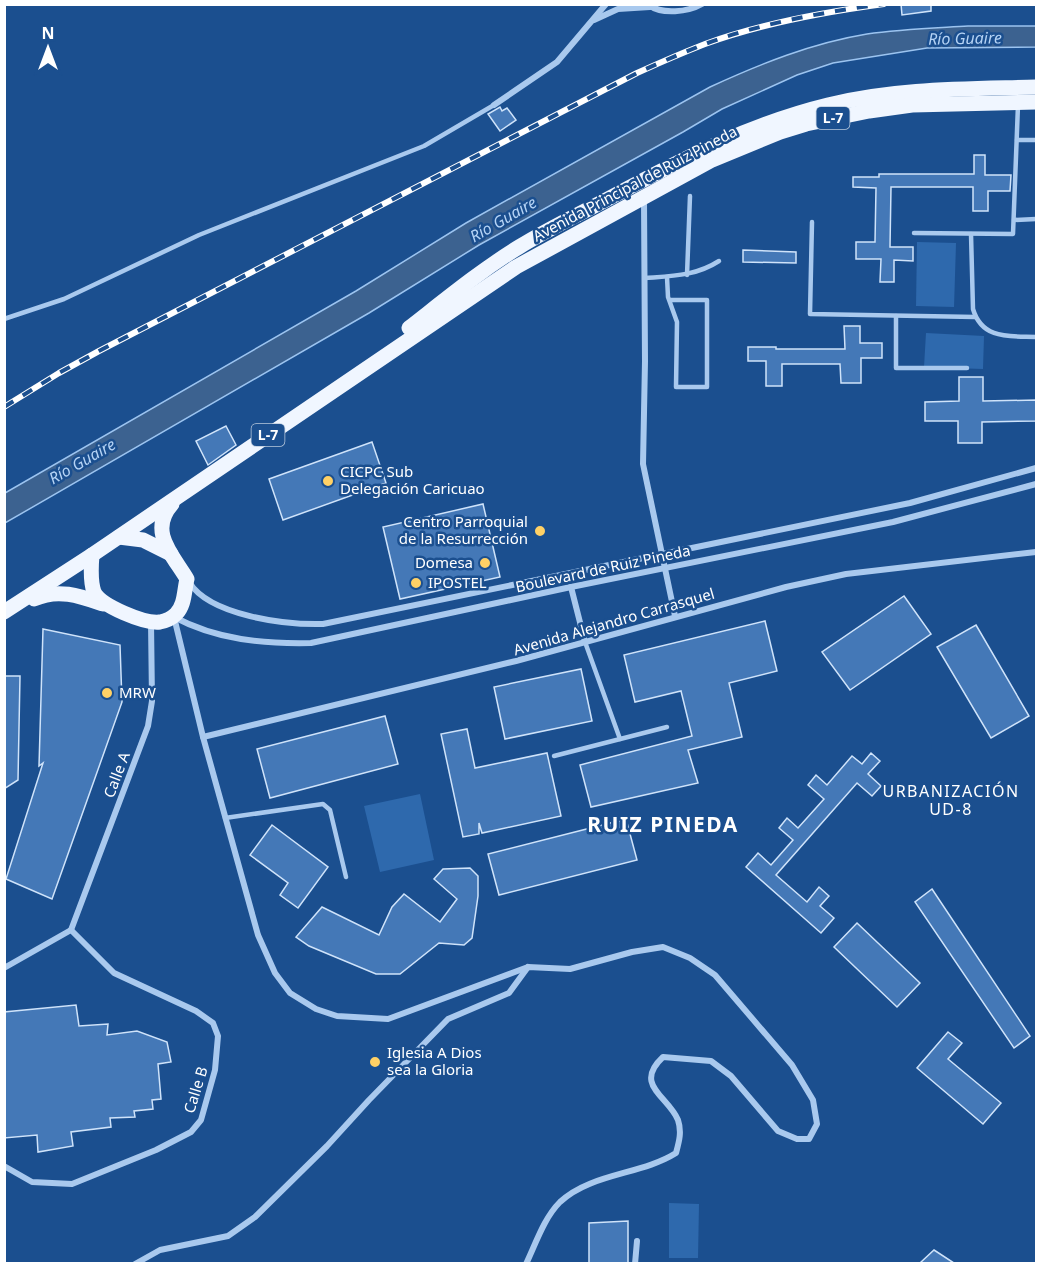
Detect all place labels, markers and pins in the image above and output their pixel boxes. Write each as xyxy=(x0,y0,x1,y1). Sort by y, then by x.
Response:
place label: CICPC Sub Delegación Caricuao xyxy=(340,461,485,498)
marker: CICPC Sub Delegación Caricuao xyxy=(321,474,335,488)
place label: Centro Parroquial de la Resurrección xyxy=(399,511,528,548)
marker: Centro Parroquial de la Resurrección xyxy=(533,524,547,538)
place label: Domesa xyxy=(415,552,473,572)
marker: Domesa xyxy=(478,556,492,570)
place label: IPOSTEL xyxy=(428,572,487,592)
marker: IPOSTEL xyxy=(409,576,423,590)
place label: MRW xyxy=(119,682,156,702)
marker: MRW xyxy=(100,686,114,700)
place label: Iglesia A Dios sea la Gloria xyxy=(387,1042,482,1079)
marker: Iglesia A Dios sea la Gloria xyxy=(368,1055,382,1069)

